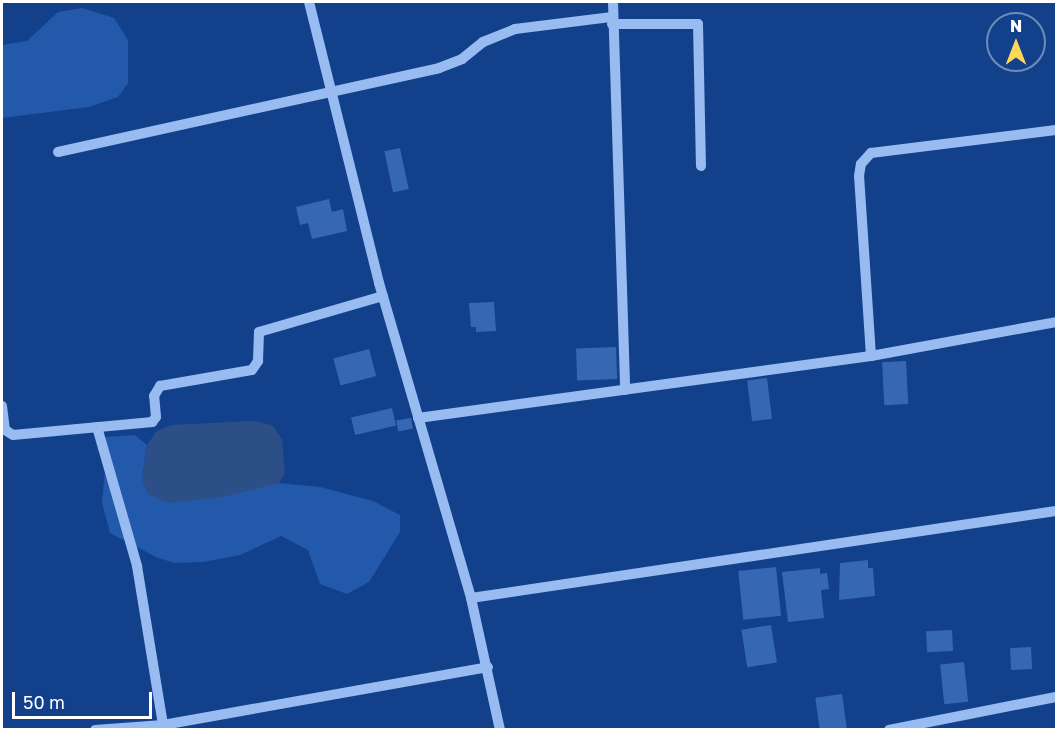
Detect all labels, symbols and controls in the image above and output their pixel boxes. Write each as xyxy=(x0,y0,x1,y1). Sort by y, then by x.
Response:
north arrow xyxy=(986,12,1046,72)
text: N xyxy=(1010,16,1022,36)
scale bar xyxy=(15,680,154,718)
text: 50 m xyxy=(23,691,65,713)

